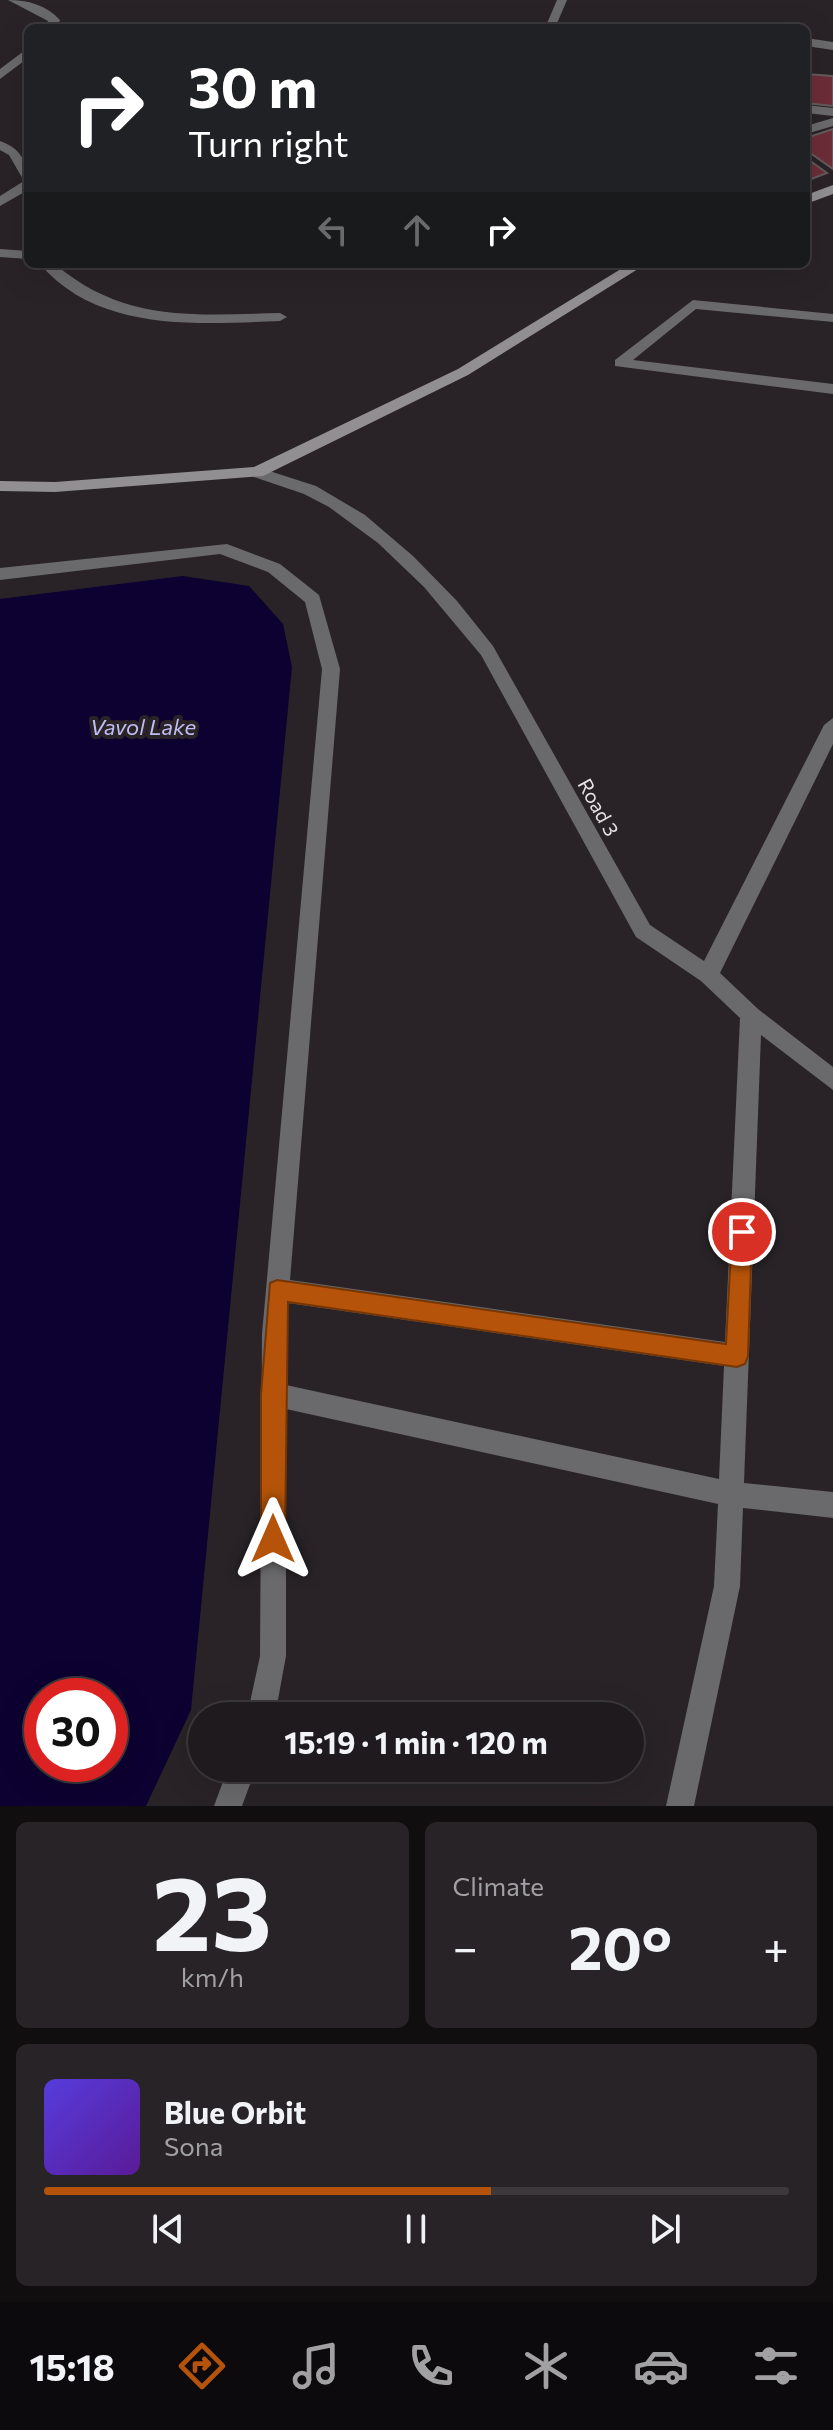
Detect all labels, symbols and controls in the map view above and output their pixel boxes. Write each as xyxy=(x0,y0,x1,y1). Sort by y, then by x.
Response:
text: 30 m xyxy=(188,51,317,120)
icon: right xyxy=(56,56,160,160)
text: Turn right xyxy=(188,120,349,164)
icon: left xyxy=(311,208,355,252)
icon: ahead xyxy=(395,208,439,252)
icon: right xyxy=(479,208,523,252)
water label: Vavol Lake xyxy=(90,713,196,740)
street label: Road 3 xyxy=(573,774,625,840)
pin xyxy=(708,1198,776,1266)
icon: arrive xyxy=(720,1210,764,1254)
position arrow xyxy=(231,1497,315,1581)
speed limit sign: 30 xyxy=(24,1678,128,1782)
text: 15:19 · 1 min · 120 m xyxy=(284,1723,548,1760)
text: 23 xyxy=(152,1845,272,1972)
text: Climate xyxy=(453,1870,544,1901)
text: 20° xyxy=(569,1909,672,1982)
text: − xyxy=(453,1919,478,1973)
text: + xyxy=(763,1919,789,1973)
text: km/h xyxy=(181,1961,244,1992)
text: Blue Orbit xyxy=(164,2093,306,2130)
text: Sona xyxy=(164,2130,223,2161)
icon: previous xyxy=(146,2207,190,2251)
icon: pause xyxy=(394,2207,438,2251)
icon: next xyxy=(643,2207,687,2251)
icon: directions xyxy=(174,2338,230,2394)
icon: music xyxy=(288,2338,344,2394)
icon: phone xyxy=(403,2338,459,2394)
icon: climate xyxy=(518,2338,574,2394)
icon: car xyxy=(633,2338,689,2394)
icon: filters xyxy=(748,2338,804,2394)
text: 15:18 xyxy=(29,2344,115,2388)

